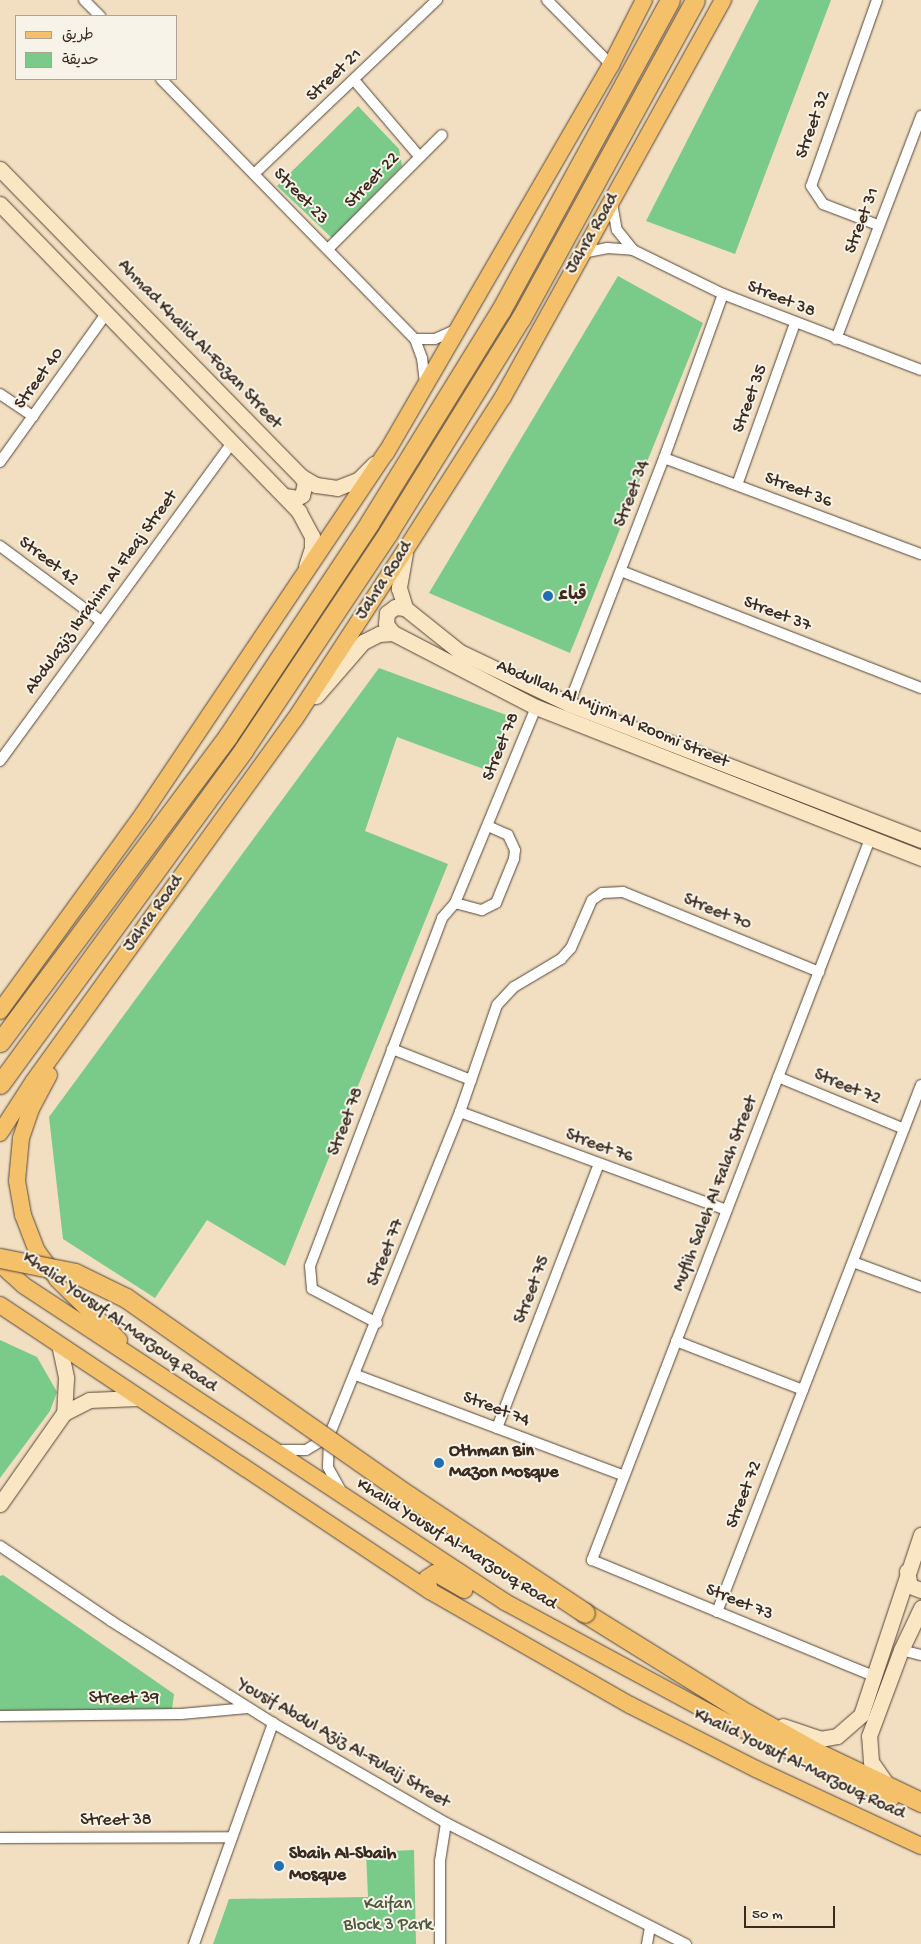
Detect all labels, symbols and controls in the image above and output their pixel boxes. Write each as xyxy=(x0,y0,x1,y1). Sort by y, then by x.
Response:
legend xyxy=(15,15,178,80)
text: طريق xyxy=(62,27,94,45)
street label: Street 21 xyxy=(303,45,367,107)
text: حديقة xyxy=(62,52,99,70)
street label: Street 32 xyxy=(792,88,836,162)
street label: Street 22 xyxy=(341,148,405,214)
street label: Street 23 xyxy=(268,164,332,230)
street label: Street 31 xyxy=(841,185,885,257)
street label: Jahra Road xyxy=(561,190,625,278)
street label: Ahmad Khalid Al-Fozan Street xyxy=(112,256,286,434)
street label: Street 38 xyxy=(744,277,818,323)
street label: Street 40 xyxy=(10,344,70,414)
street label: Street 35 xyxy=(729,362,773,436)
street label: Street 34 xyxy=(610,457,656,531)
street label: Street 36 xyxy=(761,468,835,514)
street label: Abdulaziz Ibrahim Al Fleaj Street xyxy=(21,487,183,699)
street label: Street 42 xyxy=(14,532,82,592)
street label: Jahra Road xyxy=(352,538,418,624)
place label: قباء xyxy=(558,585,587,607)
marker: قباء xyxy=(542,590,554,602)
street label: Street 37 xyxy=(740,592,814,638)
street label: Abdullah Al Mijrin Al Roomi Street xyxy=(493,656,731,774)
street label: Street 78 xyxy=(479,710,525,784)
street label: Jahra Road xyxy=(119,872,189,956)
street label: Street 70 xyxy=(680,890,754,936)
street label: Street 72 xyxy=(810,1065,884,1111)
street label: Street 78 xyxy=(324,1085,370,1159)
street label: Muflih Saleh Al Falah Street xyxy=(669,1093,763,1295)
street label: Street 76 xyxy=(562,1125,636,1169)
street label: Street 77 xyxy=(364,1216,410,1290)
street label: Khalid Yousuf Al-Marzouq Road xyxy=(18,1248,220,1398)
street label: Street 75 xyxy=(510,1253,556,1327)
street label: Street 74 xyxy=(459,1387,533,1433)
place label: Othman Bin Mazon Mosque xyxy=(449,1442,559,1485)
marker: Othman Bin Mazon Mosque xyxy=(433,1457,445,1469)
street label: Street 72 xyxy=(722,1458,768,1532)
street label: Khalid Yousuf Al-Marzouq Road xyxy=(352,1474,560,1616)
street label: Street 73 xyxy=(702,1580,776,1626)
street label: Yousif Abdul Aziz Al-Fulaij Street xyxy=(233,1674,453,1814)
street label: Street 39 xyxy=(89,1688,159,1710)
street label: Khalid Yousuf Al-Marzouq Road xyxy=(690,1704,908,1826)
street label: Street 38 xyxy=(80,1810,152,1832)
place label: Sbaih Al-Sbaih Mosque xyxy=(289,1845,396,1888)
marker: Sbaih Al-Sbaih Mosque xyxy=(273,1860,285,1872)
park label: Kaifan Block 3 Park xyxy=(344,1895,432,1938)
scale bar xyxy=(746,1896,837,1928)
text: 50 m xyxy=(752,1906,783,1924)

